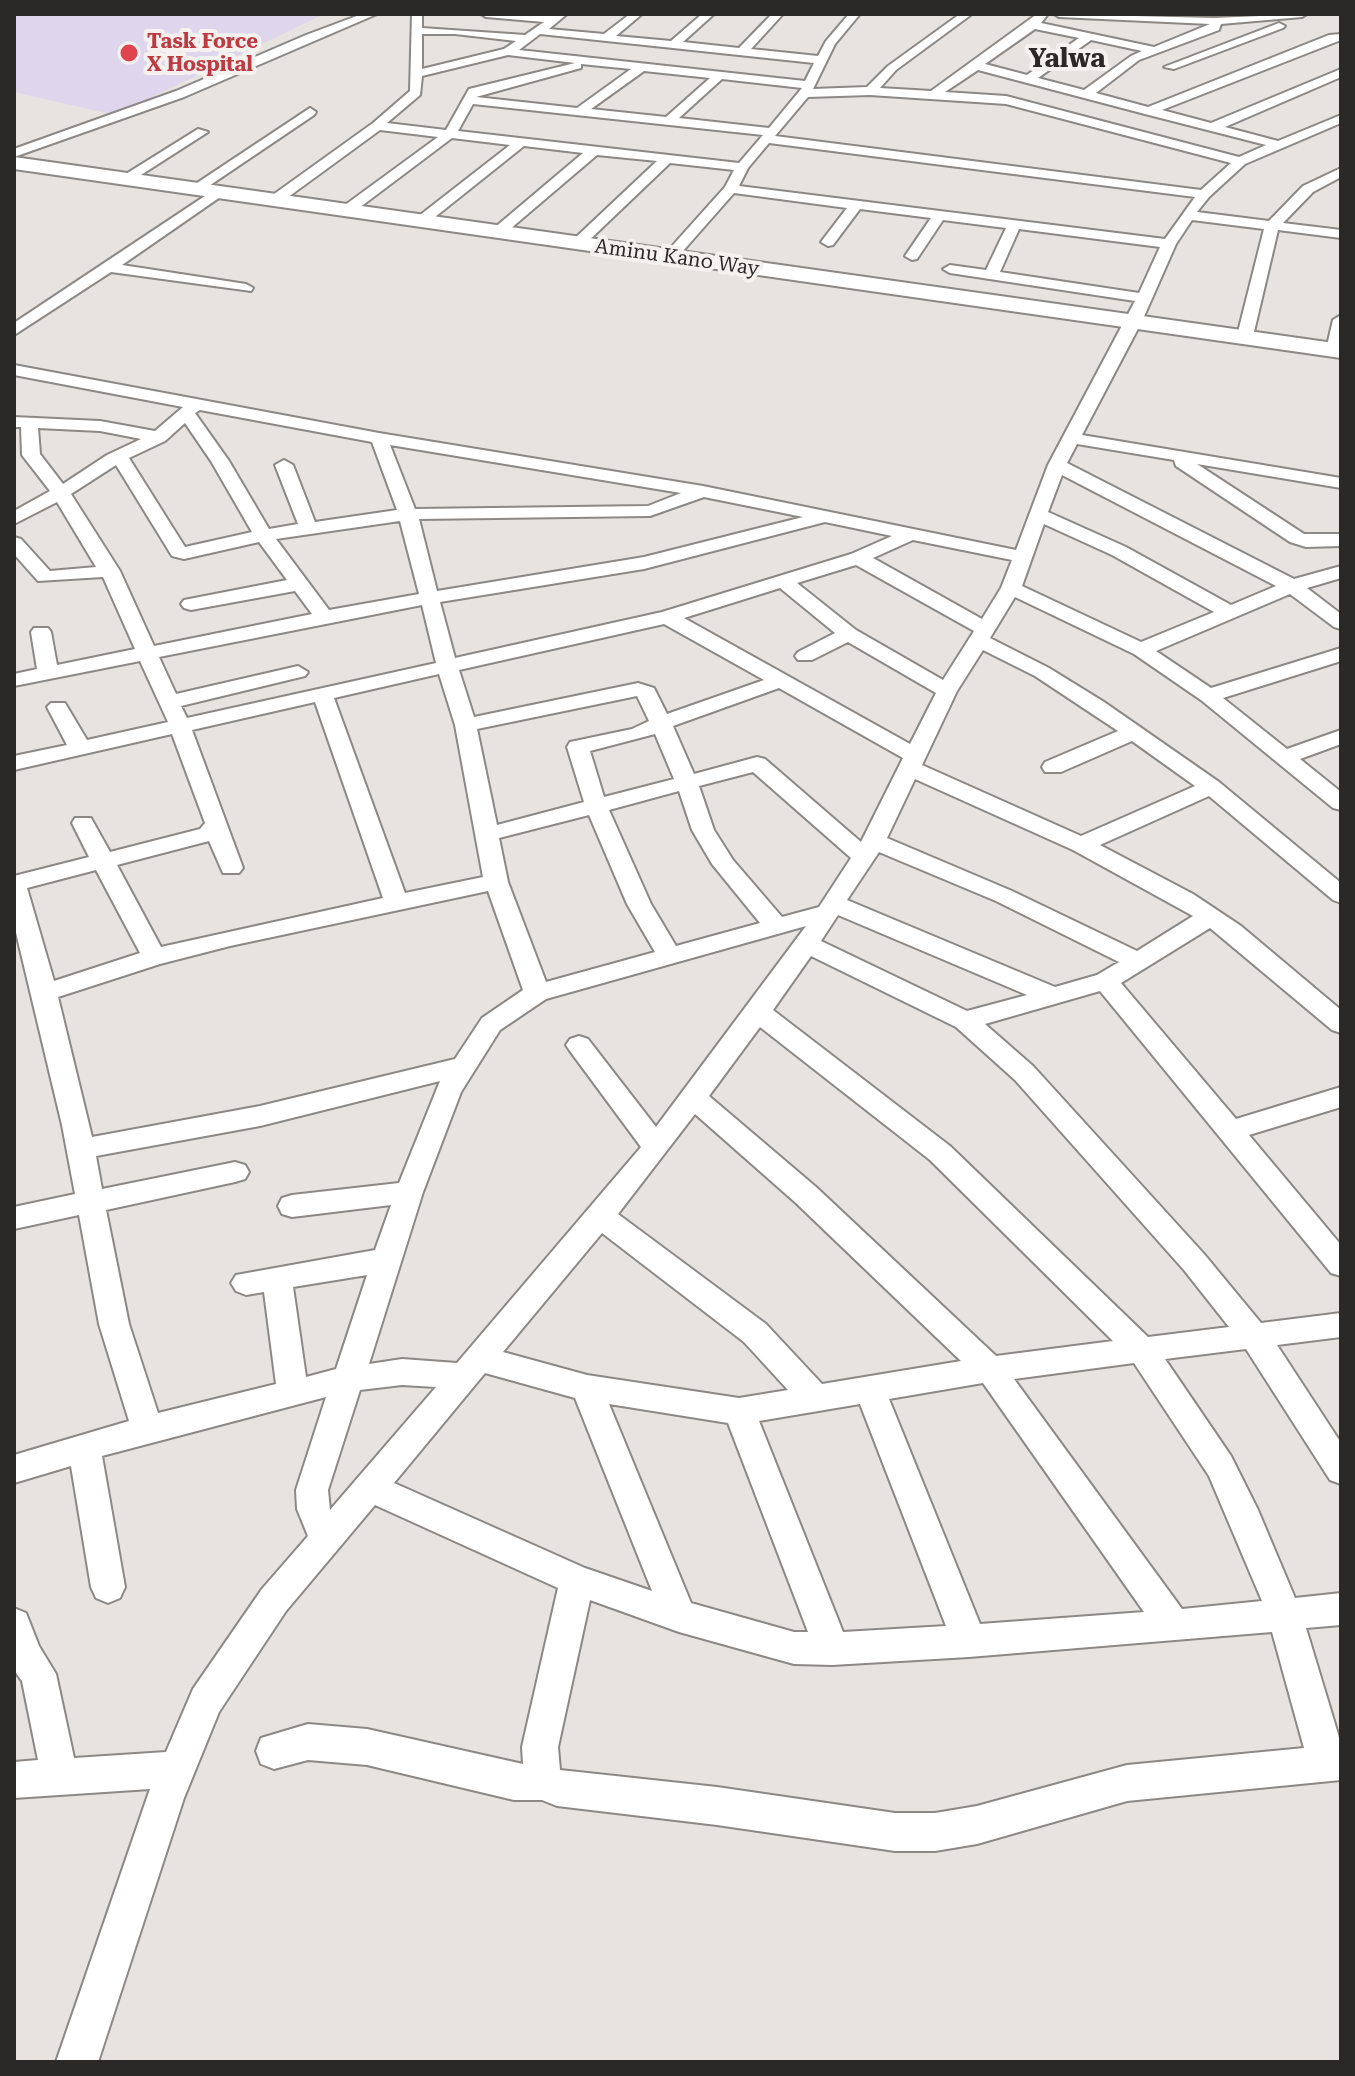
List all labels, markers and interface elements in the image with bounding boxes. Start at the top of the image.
place label: Task Force X Hospital [147,30,258,77]
marker: Task Force X Hospital [118,42,140,64]
district label: Yalwa [1029,43,1105,75]
street label: Aminu Kano Way [593,235,761,281]

